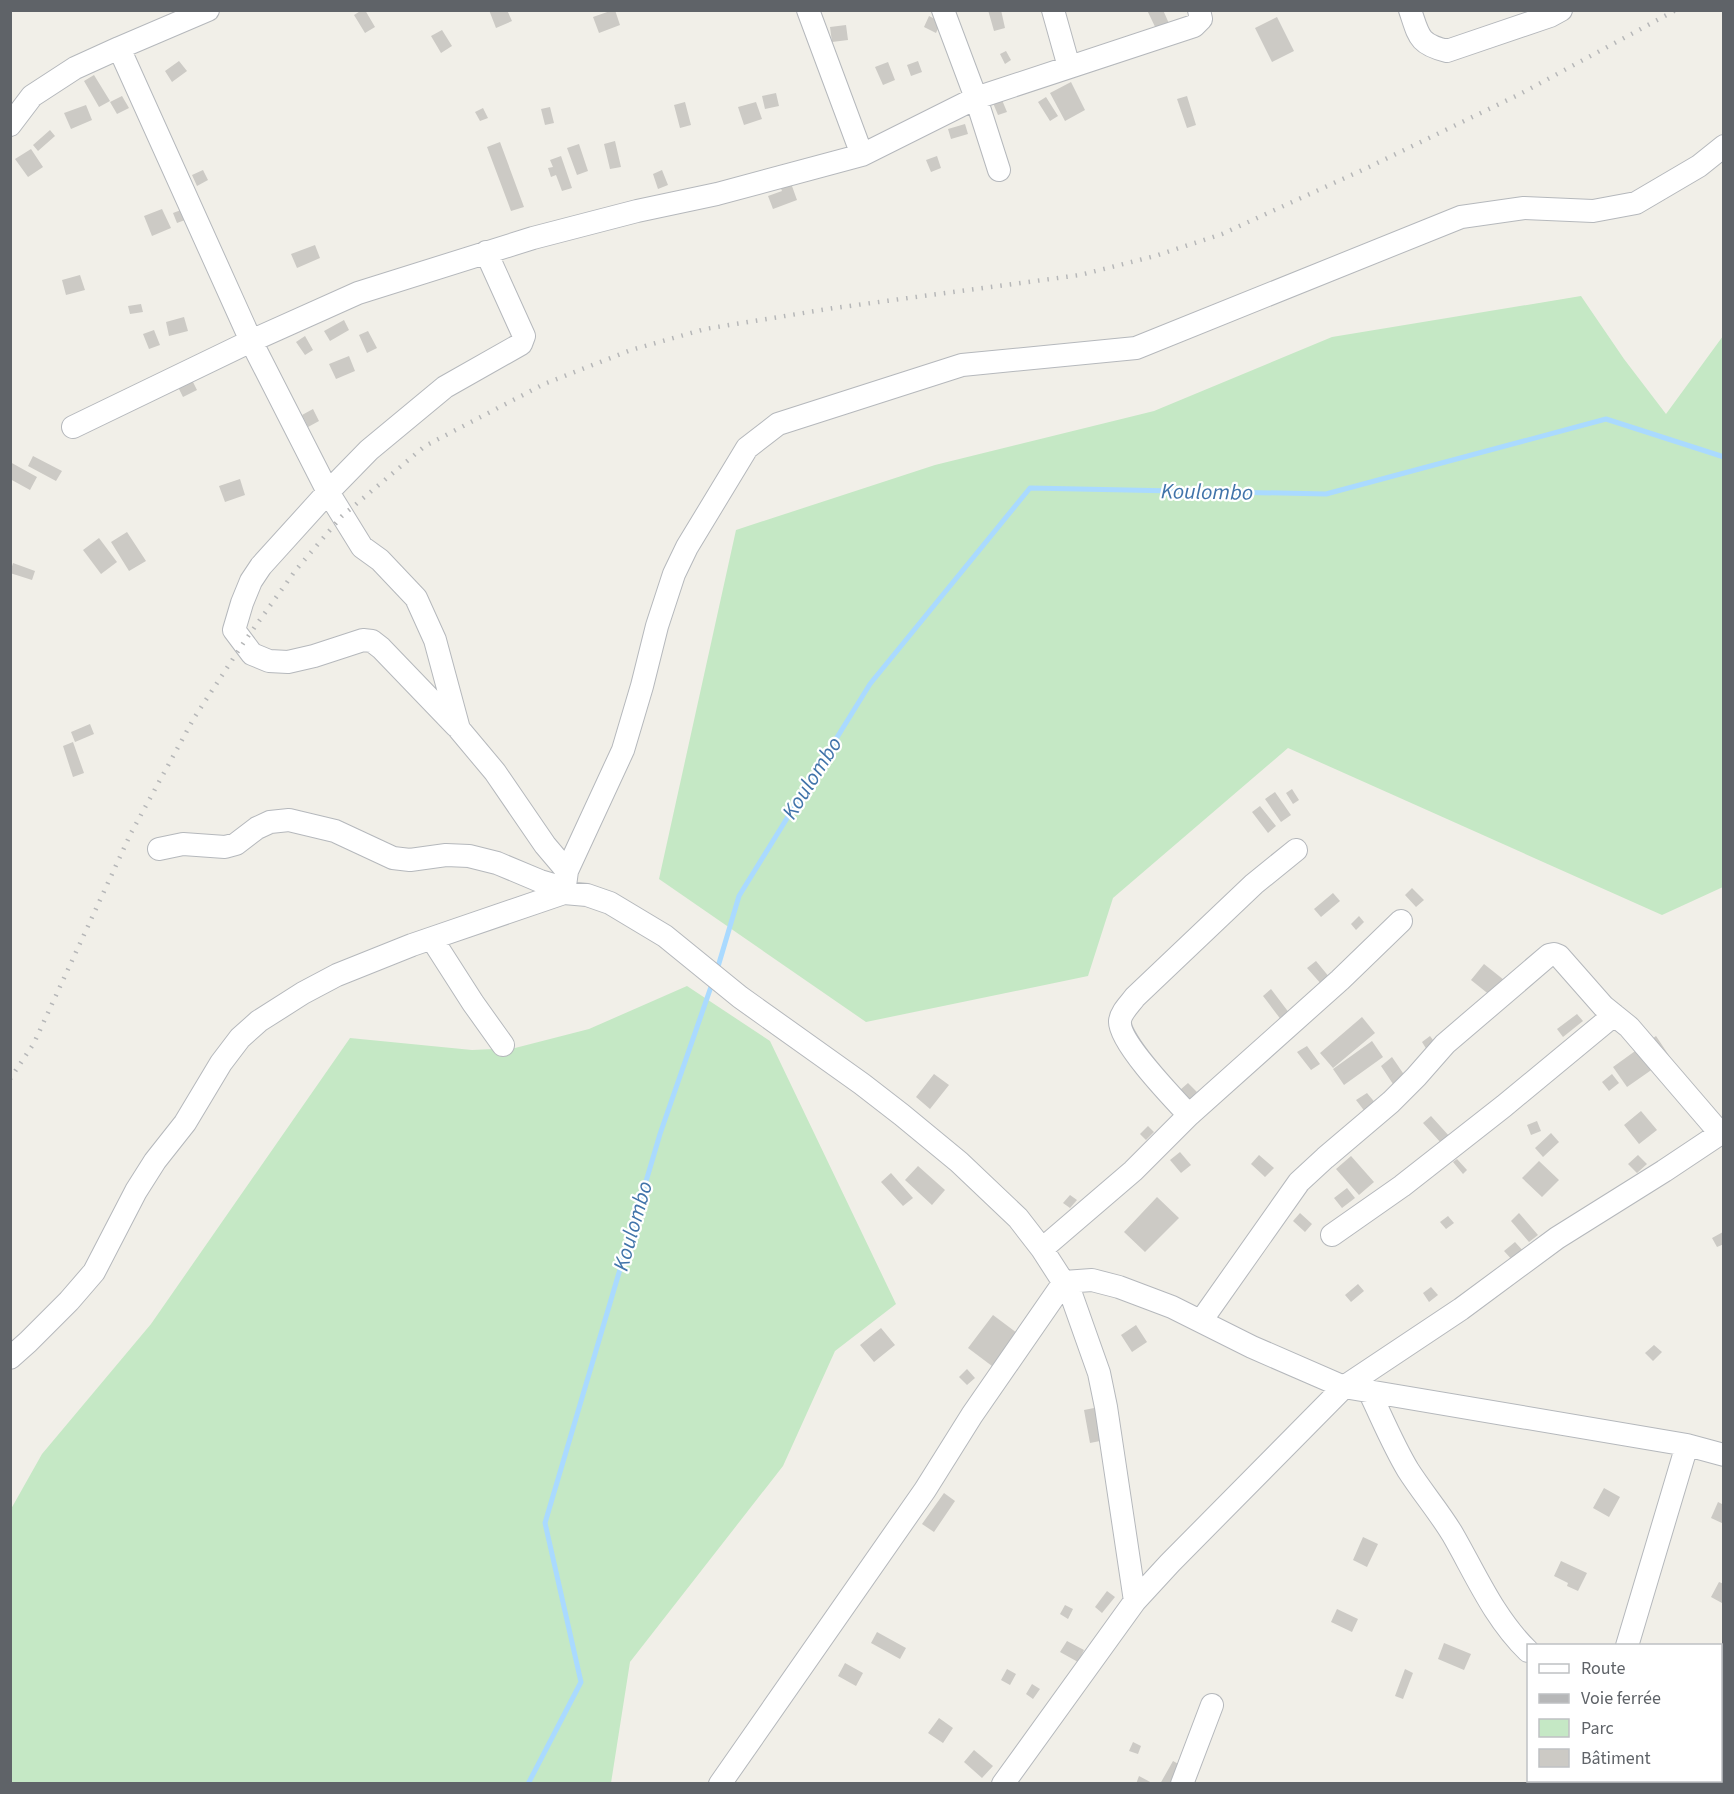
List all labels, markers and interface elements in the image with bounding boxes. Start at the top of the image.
water label: Koulombo [1161,475,1253,509]
water label: Koulombo [774,730,850,826]
water label: Koulombo [605,1177,661,1275]
legend [1527,1644,1722,1782]
text: Route [1581,1656,1625,1681]
text: Voie ferrée [1581,1686,1661,1711]
text: Parc [1581,1716,1614,1741]
text: Bâtiment [1581,1746,1651,1771]

